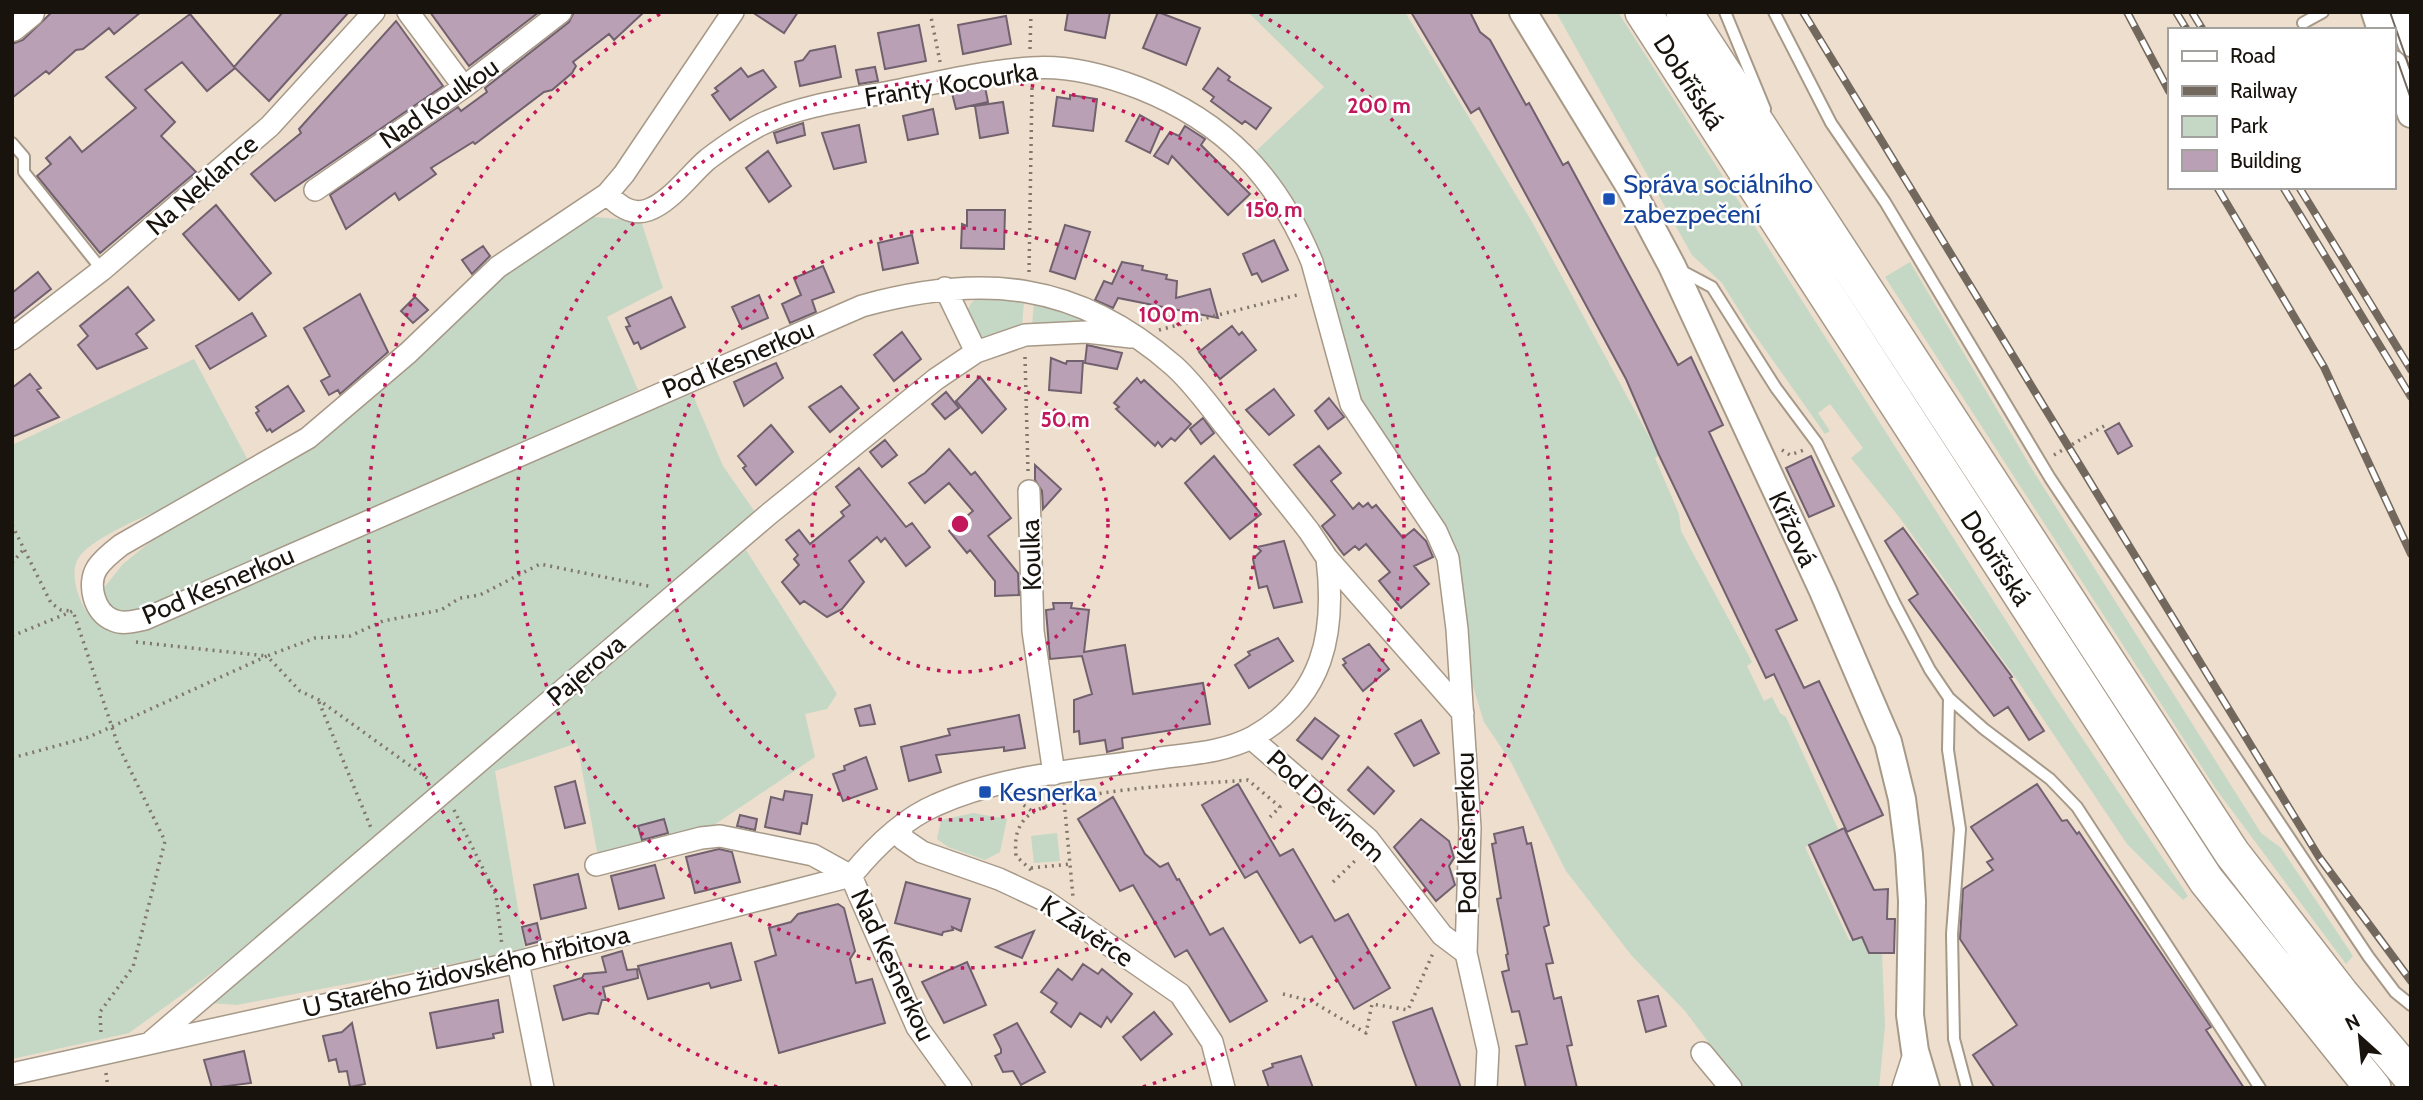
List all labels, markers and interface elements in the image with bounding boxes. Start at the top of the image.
legend [2168,28,2395,189]
street label: Dobříšská [1647,29,1732,136]
text: Road [2230,43,2276,68]
street label: Nad Koulkou [373,50,505,156]
street label: Franty Kocourka [862,54,1040,113]
text: Railway [2230,78,2298,103]
text: 200 m [1347,93,1411,118]
text: Park [2230,113,2268,138]
street label: Na Neklance [140,128,264,242]
text: Building [2230,148,2302,173]
place label: Správa sociálního zabezpečení [1623,168,1813,230]
marker: Správa sociálního zabezpečení [1601,191,1617,207]
text: 150 m [1246,197,1302,222]
text: 100 m [1139,302,1199,327]
street label: Pod Kesnerkou [657,313,819,405]
text: 50 m [1040,407,1090,432]
street label: Křížová [1762,486,1825,572]
street label: Dobříšská [1954,505,2039,612]
centre of rings [948,512,972,536]
street label: Koulka [1014,518,1048,591]
street label: Pod Kesnerkou [137,539,299,631]
street label: Pajerova [540,627,632,713]
street label: Pod Děvínem [1260,743,1392,869]
street label: Pod Kesnerkou [1449,752,1483,914]
place label: Kesnerka [999,776,1097,808]
marker: Kesnerka [977,784,993,800]
street label: Nad Kesnerkou [844,884,942,1046]
street label: K Závěrce [1034,888,1140,974]
street label: U Starého židovského hřbitova [299,918,633,1024]
north arrow [2325,1002,2395,1072]
text: N [2341,1009,2364,1036]

